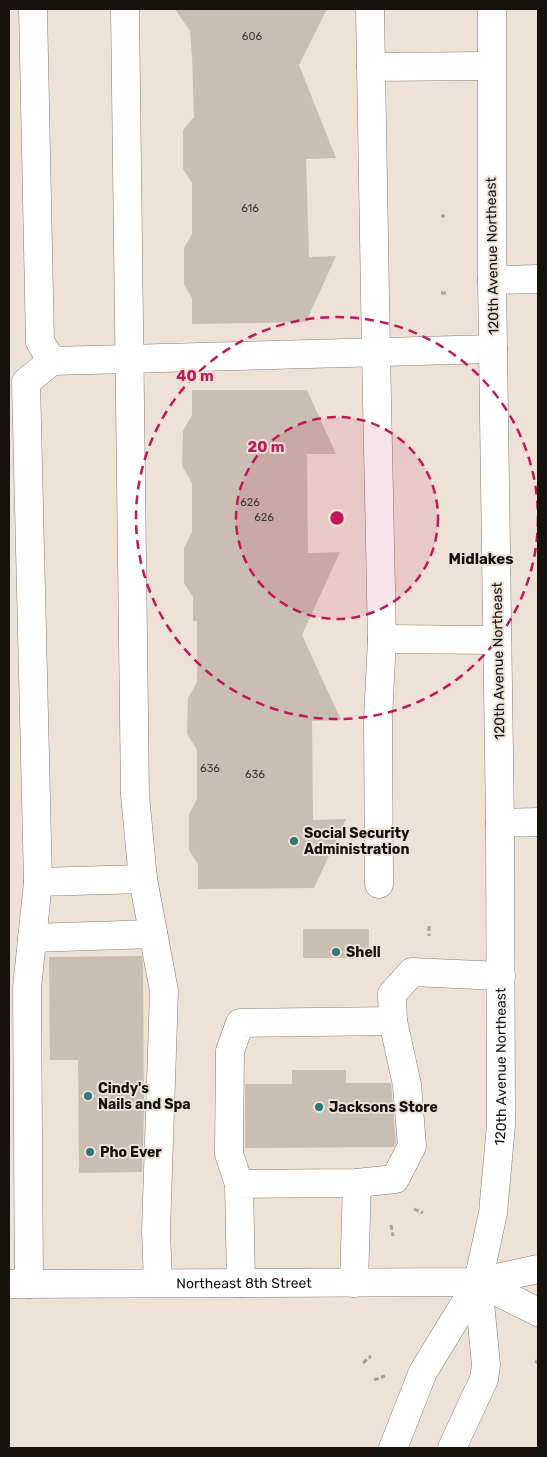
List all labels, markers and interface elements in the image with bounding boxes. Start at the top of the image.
house number: 606 [242,30,262,43]
street label: 120th Avenue Northeast [483,176,502,335]
house number: 616 [241,202,259,215]
text: 40 m [176,367,214,385]
text: 20 m [248,438,284,456]
house number: 626 [240,496,260,509]
centre of rings [328,509,346,527]
house number: 626 [254,511,274,524]
district label: Midlakes [449,550,513,568]
street label: 120th Avenue Northeast [489,581,508,740]
house number: 636 [200,762,220,775]
house number: 636 [245,768,265,781]
place label: Social Security Administration [304,825,410,858]
marker: Social Security Administration [288,835,300,847]
place label: Shell [346,944,381,961]
marker: Shell [330,946,342,958]
street label: 120th Avenue Northeast [491,987,510,1146]
place label: Cindy's Nails and Spa [98,1080,191,1113]
marker: Cindy's Nails and Spa [82,1090,94,1102]
place label: Jacksons Store [329,1099,438,1116]
marker: Jacksons Store [313,1101,325,1113]
place label: Pho Ever [100,1144,162,1161]
marker: Pho Ever [84,1146,96,1158]
street label: Northeast 8th Street [176,1275,312,1292]

